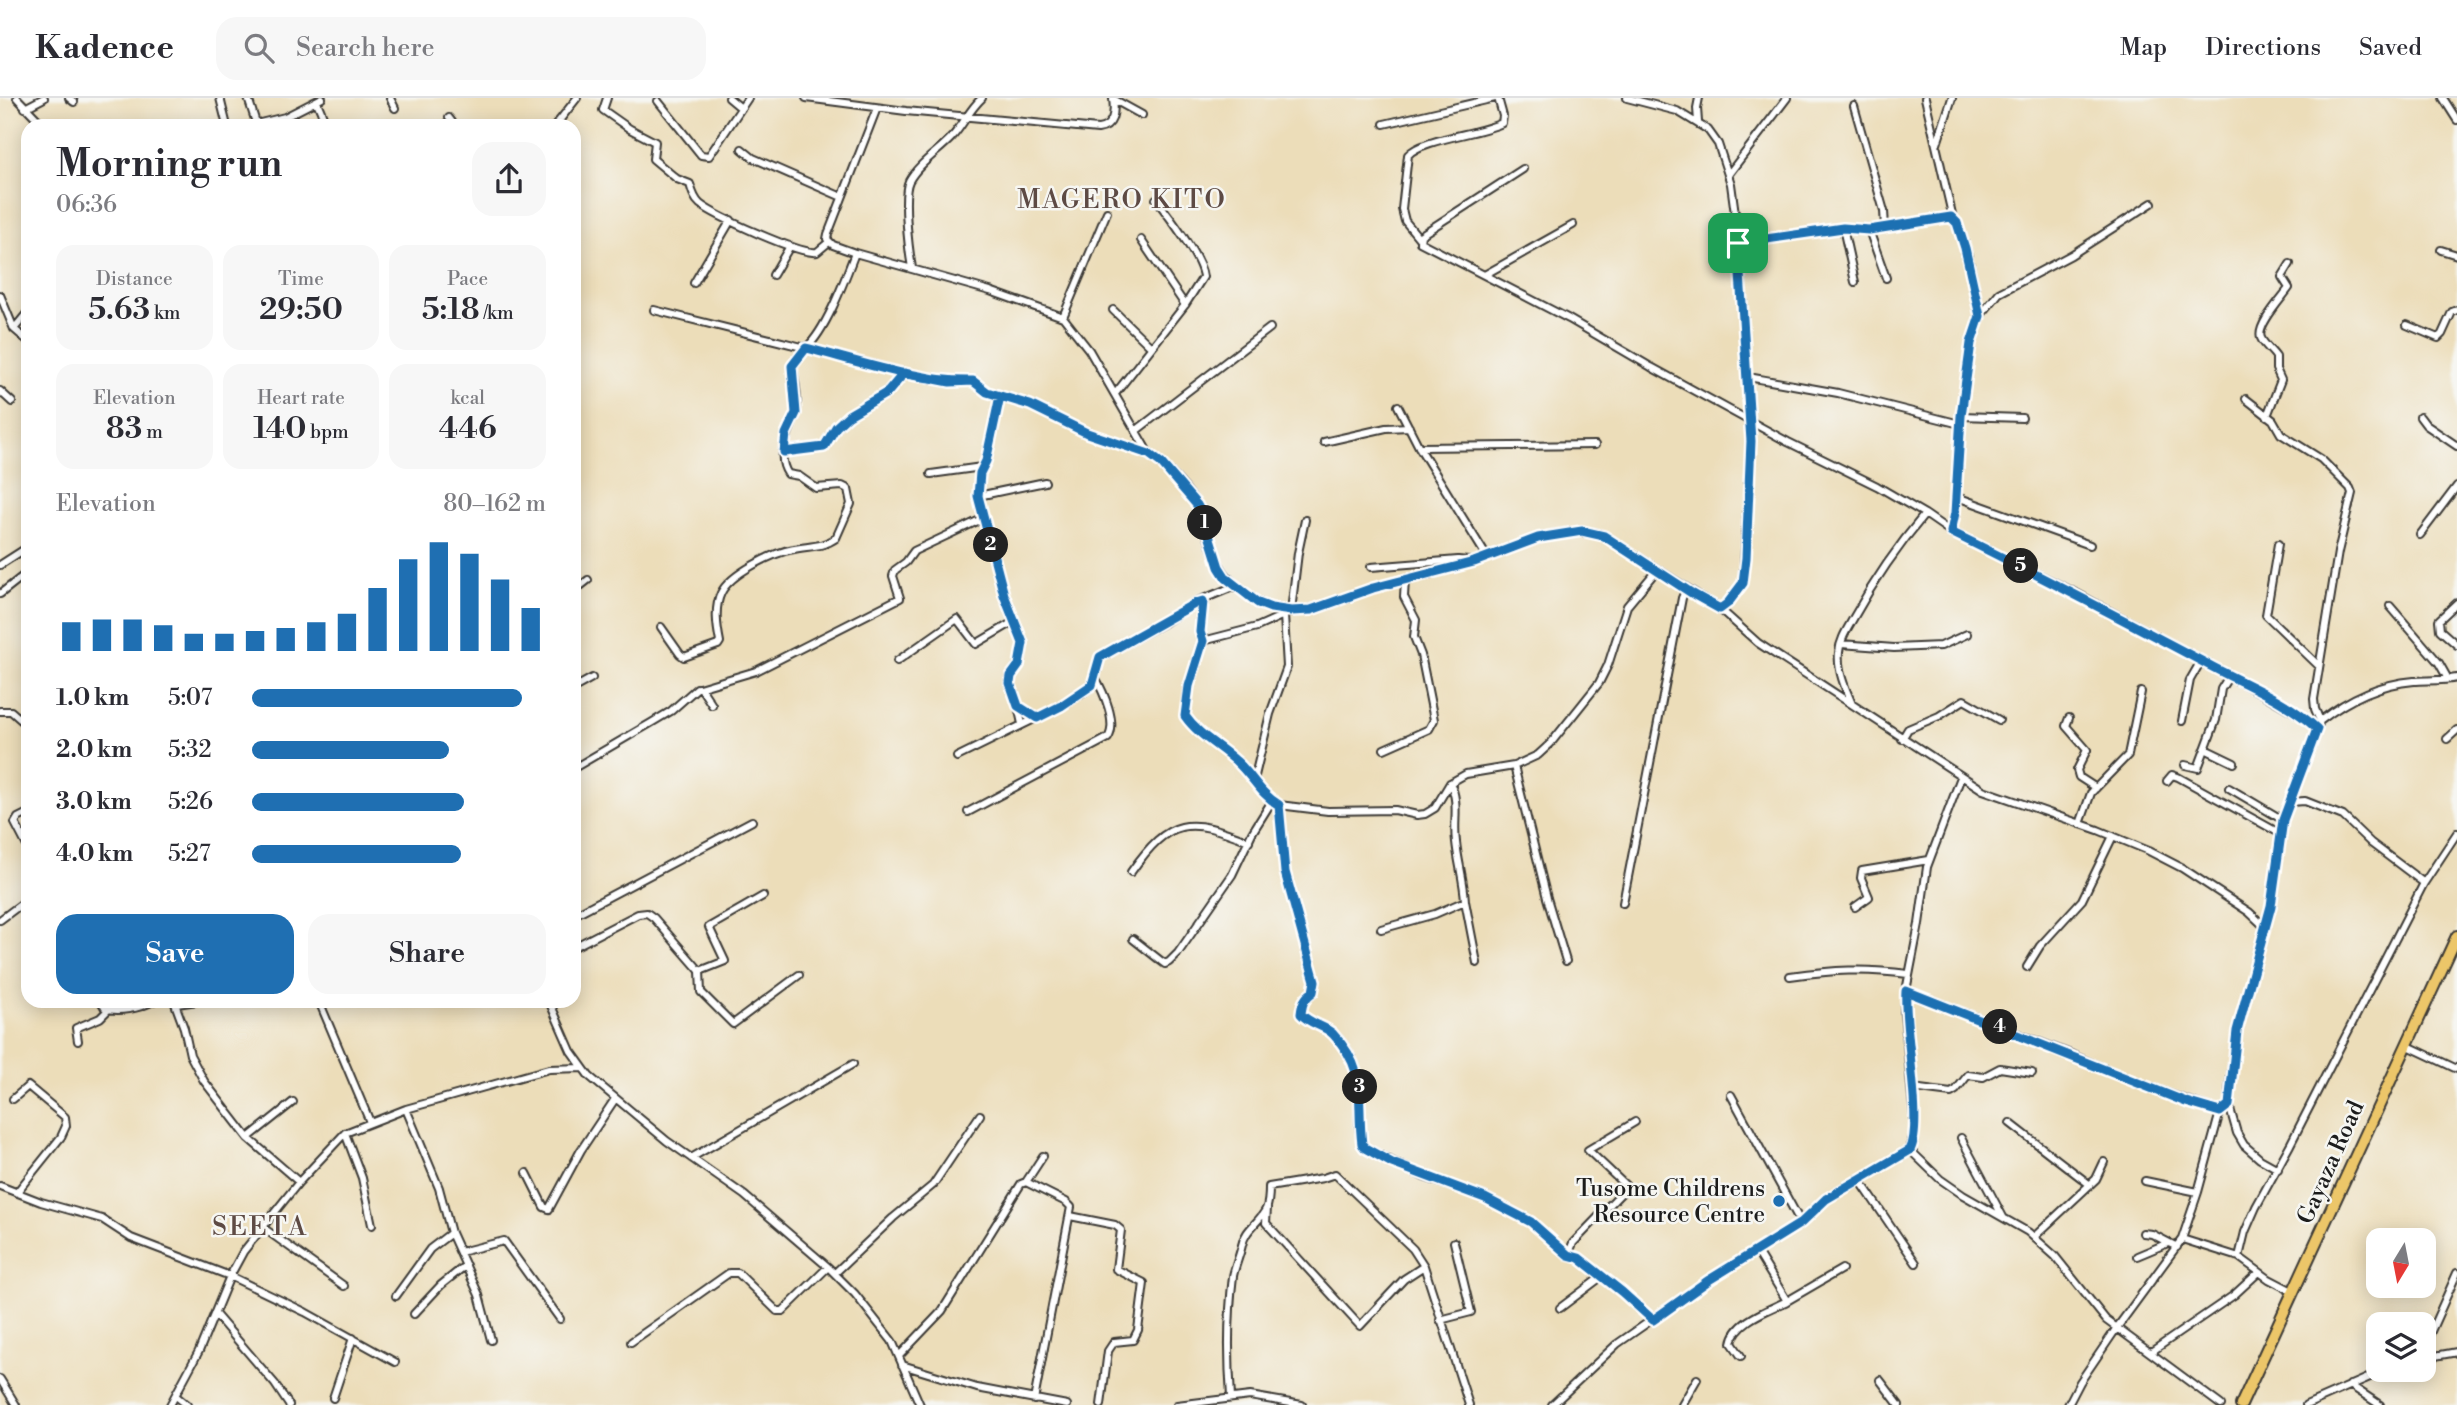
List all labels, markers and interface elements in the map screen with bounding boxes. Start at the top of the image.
search box [216,17,706,80]
text: Kadence [35,28,174,69]
icon: search [240,29,278,67]
text: Search here [296,32,435,64]
text: Map [2120,33,2167,63]
text: Directions [2205,33,2321,63]
text: Saved [2359,33,2422,63]
text: Morning run [56,141,282,188]
button: share [472,142,546,216]
district label: MAGERO KITO [1017,184,1227,216]
text: 06:36 [56,191,117,219]
pin [1708,213,1768,273]
icon: arrive [1719,224,1757,262]
text: Distance [96,267,173,291]
text: Time [278,267,324,291]
text: Pace [447,267,488,291]
text: 5.63 [88,291,150,329]
text: 29:50 [259,291,343,329]
text: 5:18 [422,291,480,329]
text: km [150,301,181,325]
text: /km [480,301,514,325]
text: Elevation [93,386,175,410]
text: Heart rate [257,386,345,410]
text: kcal [450,386,485,410]
text: 83 [106,410,142,448]
text: 140 [253,410,306,448]
text: 446 [439,410,497,448]
text: m [142,420,163,444]
text: bpm [306,420,349,444]
text: Elevation [56,490,156,518]
text: 80–162 m [443,490,546,518]
pin: 1 [1188,506,1222,540]
text: 1 [1200,510,1209,534]
pin: 2 [974,528,1009,562]
text: 2 [985,532,996,556]
pin: 5 [2004,548,2038,584]
text: 5 [2015,553,2026,577]
text: 1.0 km [56,684,129,712]
text: 5:07 [168,684,212,712]
text: 2.0 km [56,736,132,764]
text: 5:32 [168,736,212,764]
text: 3.0 km [56,788,132,816]
text: 5:26 [168,788,213,816]
text: 4.0 km [56,840,133,868]
text: 5:27 [168,840,210,868]
button: Save [56,914,294,994]
button: Share [308,914,546,994]
pin: 4 [1982,1010,2018,1044]
text: 4 [1993,1014,2006,1038]
pin: 3 [1342,1070,1378,1104]
text: 3 [1354,1074,1365,1098]
street label: Gayaza Road [2291,1096,2371,1228]
place label: Tusome Childrens Resource Centre [1576,1175,1765,1229]
marker: Tusome Childrens Resource Centre [1771,1193,1787,1209]
district label: SEETA [212,1211,308,1243]
north arrow [2366,1228,2436,1298]
map controls [2366,1228,2436,1382]
button: layers [2366,1312,2436,1382]

